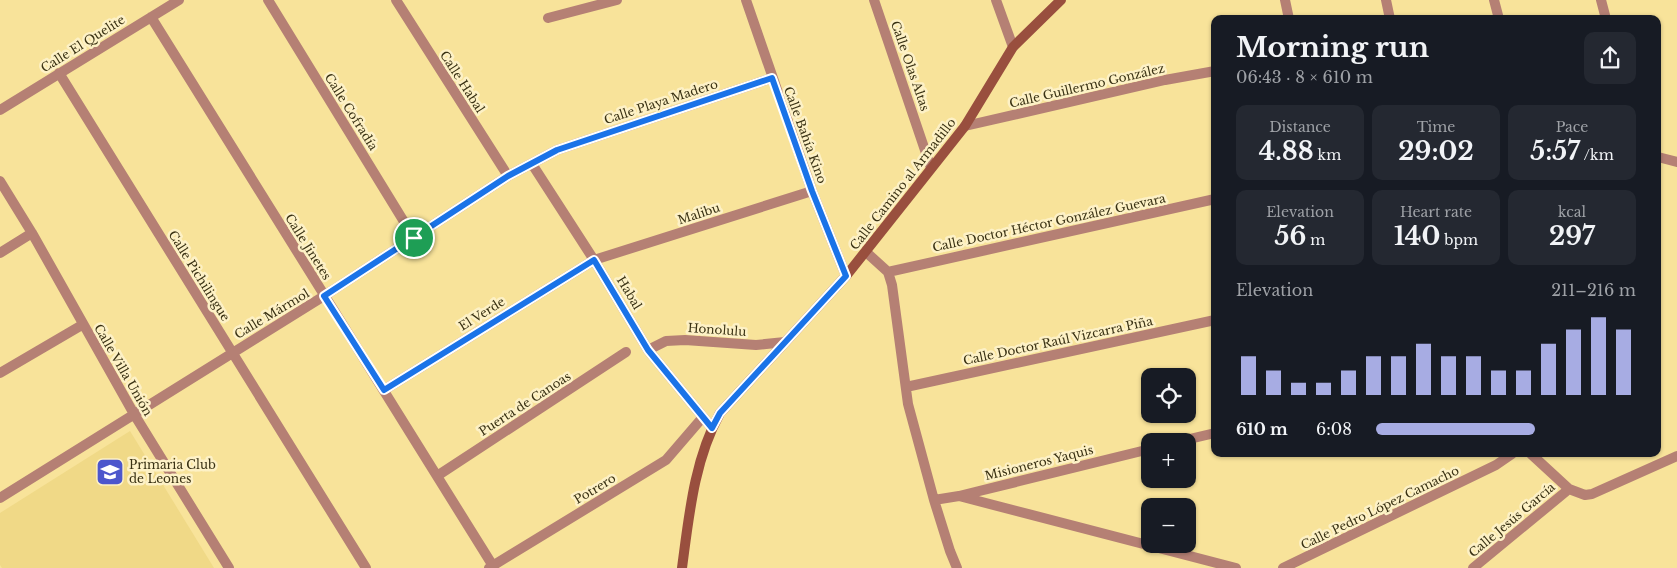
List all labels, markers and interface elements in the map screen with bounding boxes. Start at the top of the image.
street label: Calle El Quelite [38,12,128,75]
street label: Calle Olas Altas [888,19,933,113]
text: Morning run [1236,30,1429,65]
button: share [1584,32,1636,84]
street label: Calle Habal [437,48,488,115]
street label: Calle Guillermo González [1008,60,1166,111]
text: 06:43 · 8 × 610 m [1236,67,1373,87]
street label: Calle Cofradía [322,70,381,153]
street label: Calle Playa Madero [602,76,720,127]
street label: Calle Bahía Kino [781,84,830,186]
street label: Calle Camino al Armadillo [847,115,959,253]
text: Distance [1269,118,1331,136]
text: Time [1417,118,1455,136]
text: Pace [1556,118,1588,136]
text: 4.88 [1259,136,1314,167]
text: 29:02 [1398,136,1474,167]
text: 5:57 [1530,136,1580,167]
text: km [1314,146,1341,164]
text: /km [1580,146,1614,164]
street label: Calle Doctor Héctor González Guevara [931,190,1167,255]
street label: Malibu [676,200,722,227]
text: Elevation [1266,203,1334,221]
text: Heart rate [1400,203,1472,221]
text: kcal [1558,203,1586,221]
street label: Calle Jinetes [282,211,335,283]
pin [393,217,435,259]
text: 56 [1275,221,1306,252]
text: 140 [1394,221,1440,252]
text: 297 [1549,221,1595,252]
icon: arrive [400,224,428,252]
street label: Calle Pichilingue [166,228,233,324]
text: m [1306,231,1325,249]
text: bpm [1440,231,1478,249]
street label: Habal [614,273,645,312]
text: Elevation [1236,280,1313,300]
text: 211–216 m [1551,280,1636,300]
street label: Calle Mármol [232,285,312,342]
street label: El Verde [456,294,508,334]
street label: Calle Doctor Raúl Vizcarra Piña [962,313,1154,368]
street label: Honolulu [687,320,747,339]
street label: Calle Villa Unión [91,321,156,418]
street label: Puerta de Canoas [476,368,573,439]
map controls [1141,368,1196,553]
button: locate [1141,368,1196,423]
text: 610 m [1236,419,1288,439]
text: 6:08 [1316,419,1352,439]
button: + [1141,433,1196,488]
street label: Misioneros Yaquis [983,442,1095,483]
school or university icon: Primaria Club de Leones [95,457,125,487]
place label: Primaria Club de Leones [129,457,216,486]
street label: Calle Pedro López Camacho [1298,463,1461,552]
street label: Potrero [571,470,619,507]
street label: Calle Jesús García [1466,479,1558,560]
button: − [1141,498,1196,553]

